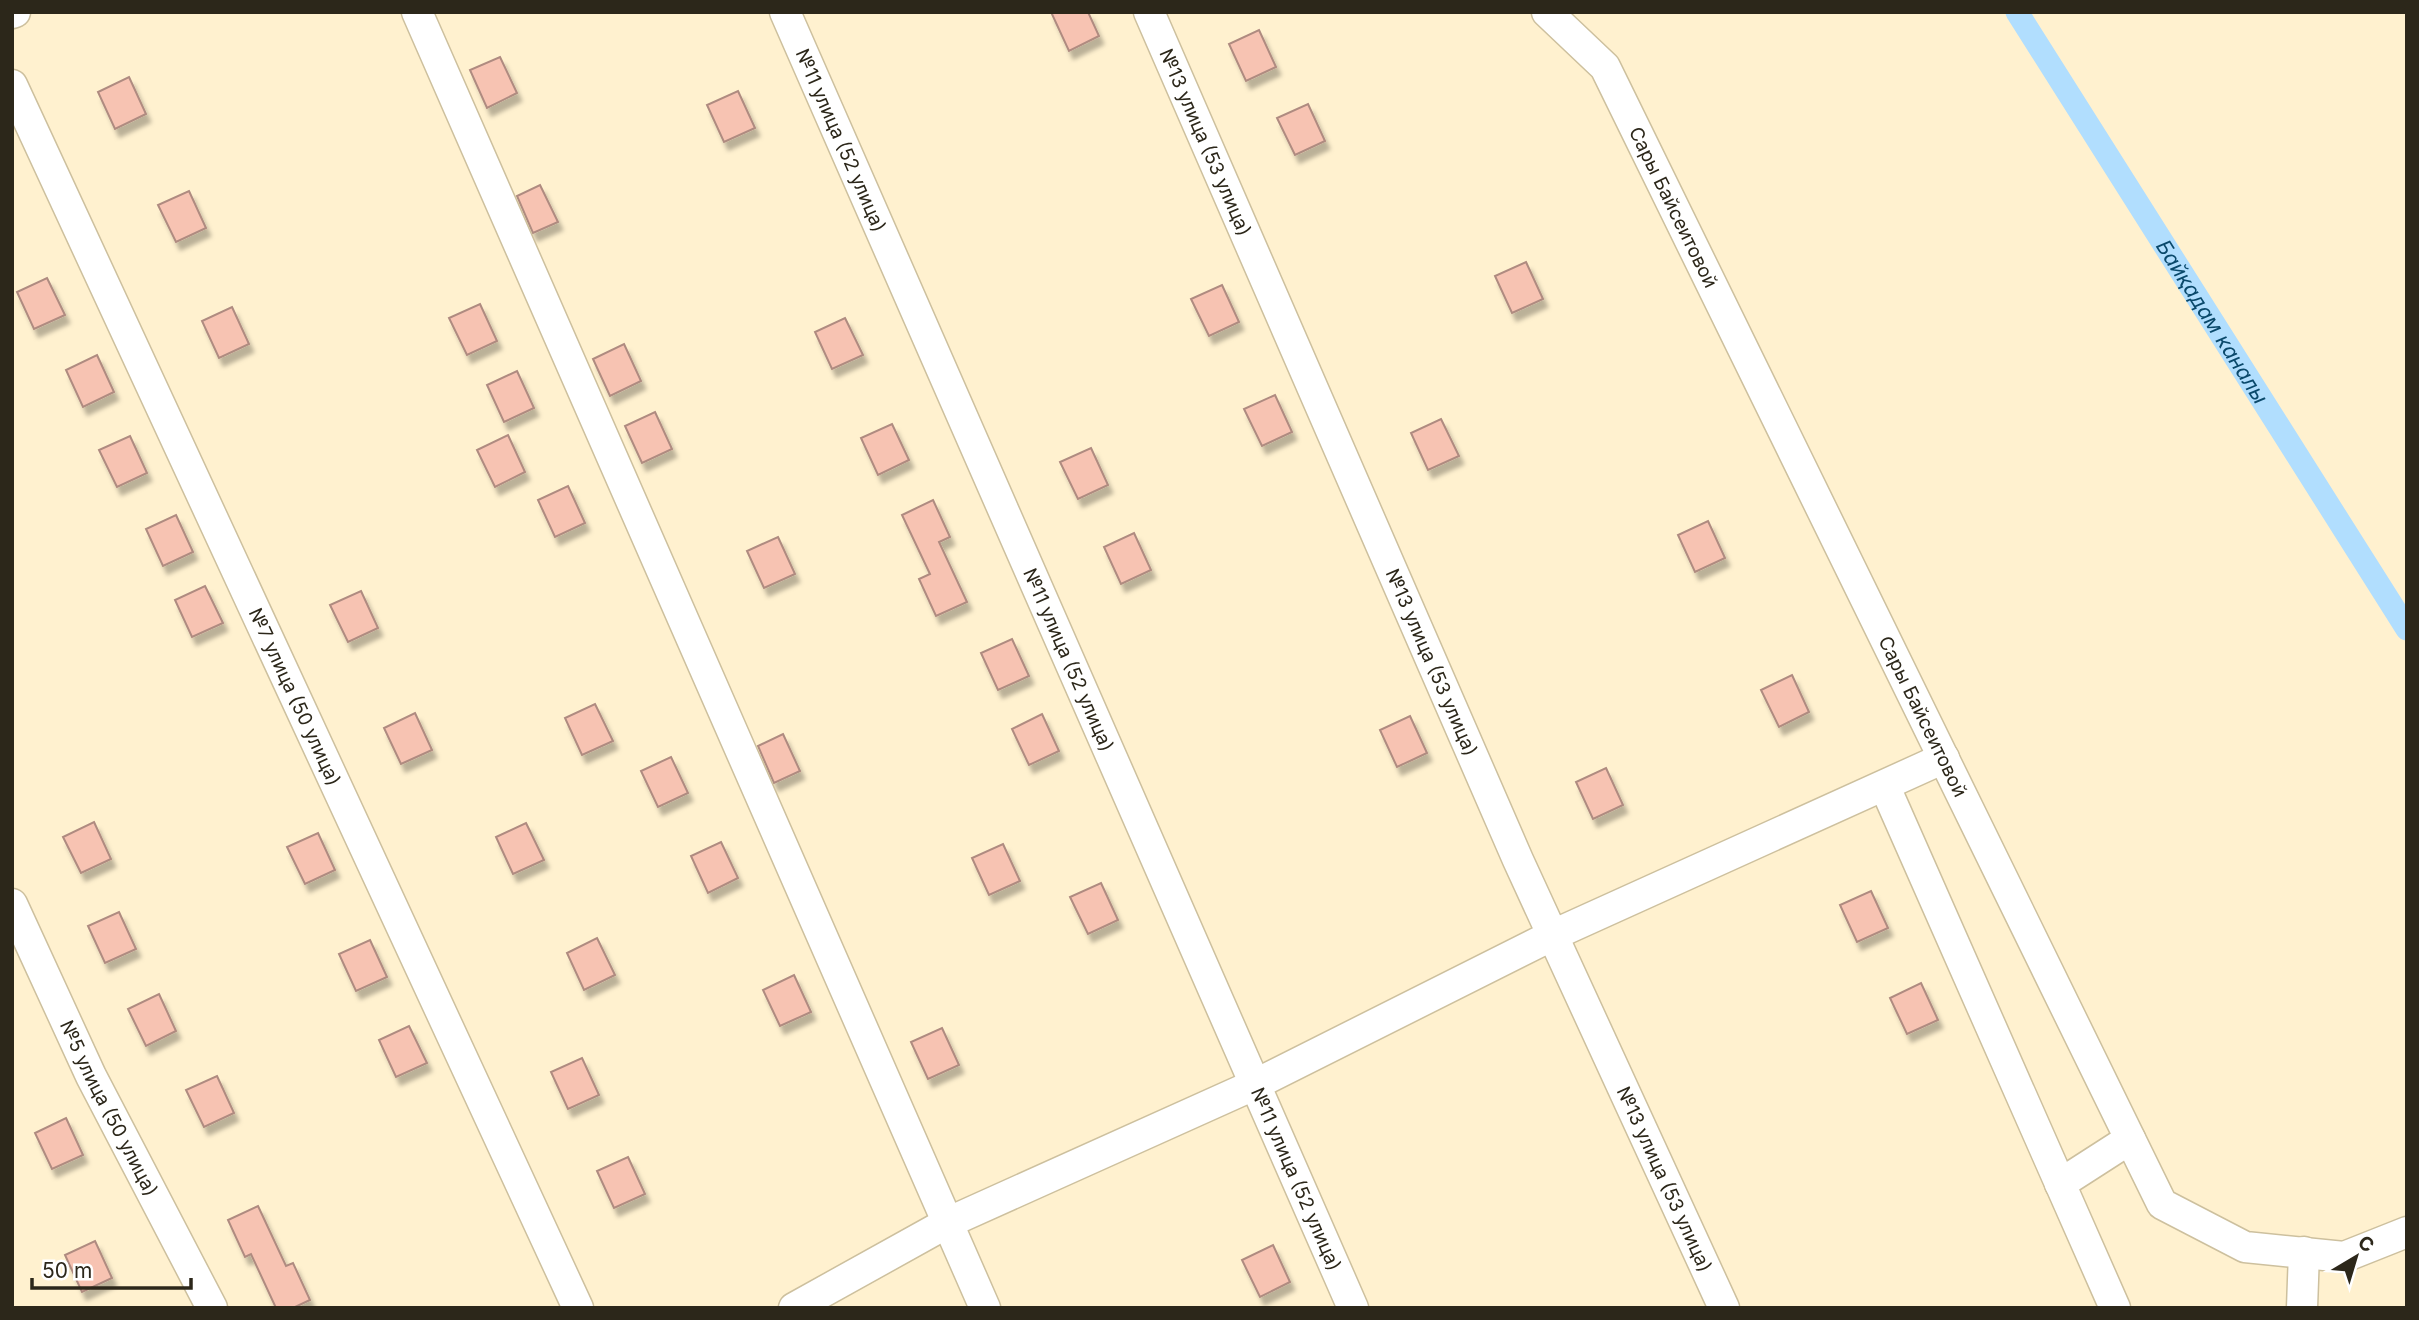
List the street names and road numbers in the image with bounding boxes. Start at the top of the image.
street label: №11 улица (52 улица) [791,45,891,235]
street label: №13 улица (53 улица) [1155,45,1256,239]
street label: Сары Байсеитовой [1625,123,1723,291]
street label: №11 улица (52 улица) [1019,565,1119,755]
street label: №13 улица (53 улица) [1381,565,1483,759]
street label: №7 улица (50 улица) [244,604,346,789]
street label: Сары Байсеитовой [1874,632,1972,801]
street label: №5 улица (50 улица) [55,1016,163,1200]
street label: №13 улица (53 улица) [1612,1083,1717,1275]
street label: №11 улица (52 улица) [1246,1084,1347,1274]

